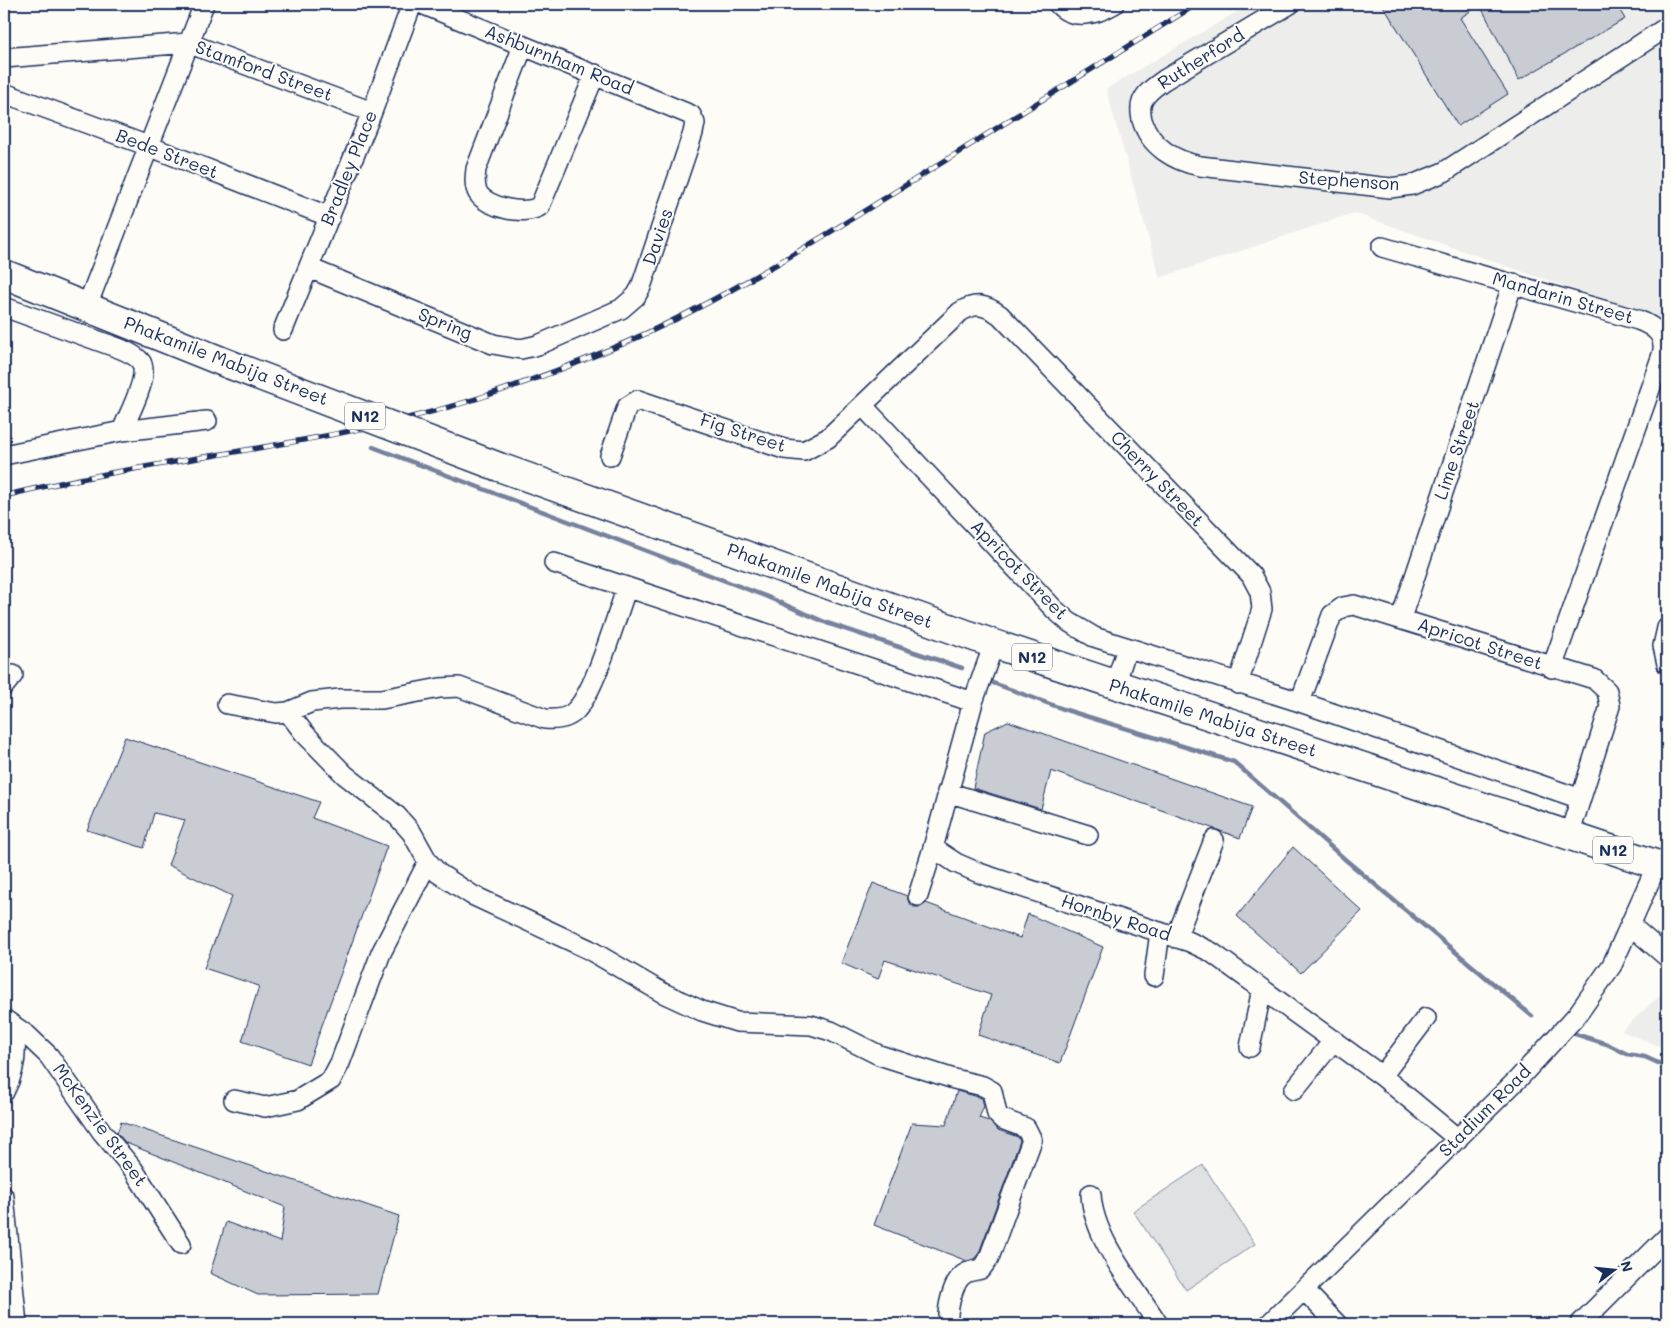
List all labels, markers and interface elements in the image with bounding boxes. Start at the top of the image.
street label: Ashburnham Road [482,18,637,100]
street label: Rutherford [1153,22,1248,94]
street label: Stamford Street [192,34,336,106]
street label: Bradley Place [314,107,382,229]
street label: Bede Street [113,123,222,184]
street label: Stephenson [1298,165,1400,195]
street label: Davies [636,205,678,268]
street label: Mandarin Street [1490,265,1637,329]
street label: Spring [415,301,476,345]
street label: Phakamile Mabija Street [121,310,332,410]
street label: Lime Street [1428,397,1484,503]
road number: N12 [345,402,385,430]
street label: Fig Street [697,407,789,457]
street label: Cherry Street [1106,425,1210,531]
street label: Apricot Street [966,514,1074,625]
street label: Phakamile Mabija Street [724,537,937,633]
street label: Apricot Street [1415,611,1546,675]
road number: N12 [1012,644,1052,670]
street label: Phakamile Mabija Street [1106,672,1320,762]
road number: N12 [1593,836,1633,864]
street label: Hornby Road [1058,888,1174,946]
street label: McKenzie Street [48,1058,154,1191]
street label: Stadium Road [1433,1059,1536,1162]
north arrow [1588,1246,1638,1296]
text: N [1616,1259,1638,1274]

